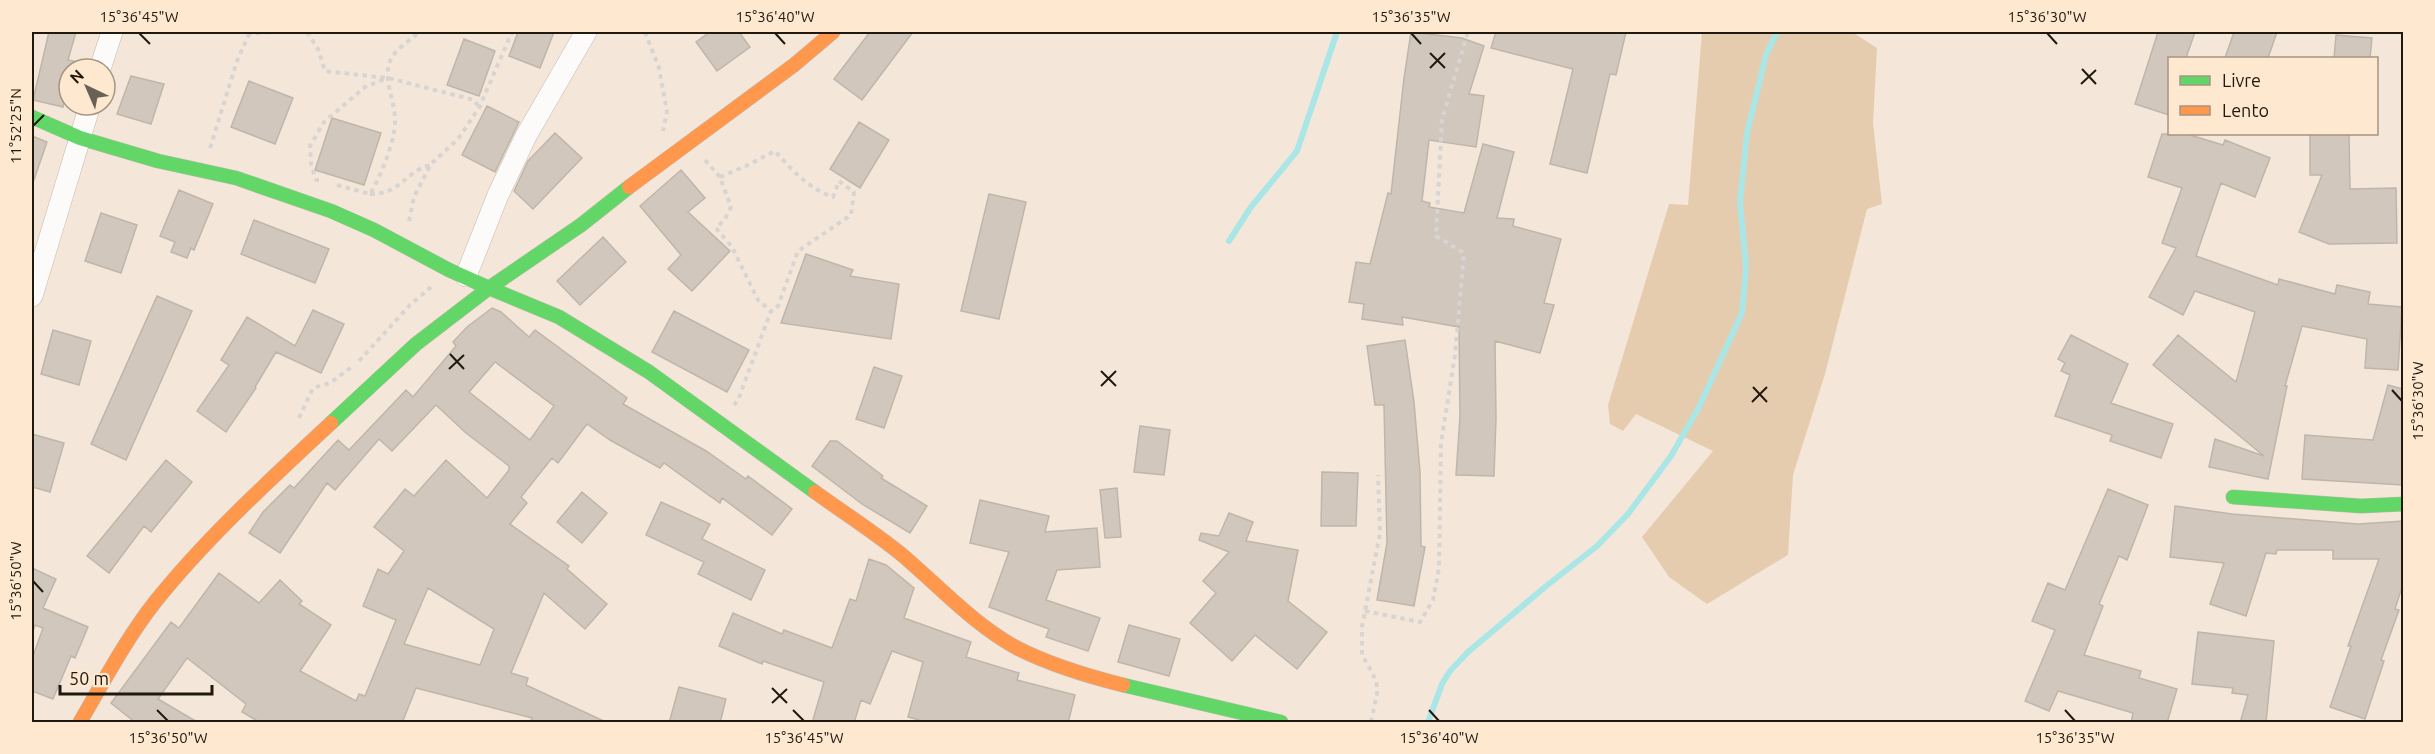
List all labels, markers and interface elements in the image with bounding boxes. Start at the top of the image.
text: 15°36'45"W [99,8,179,25]
text: 15°36'40"W [735,8,815,25]
text: 15°36'35"W [1371,8,1451,25]
text: 15°36'30"W [2007,8,2087,25]
north arrow [57,57,117,117]
legend [2168,57,2378,135]
text: N [66,66,87,87]
text: Livre [2222,70,2261,90]
text: 11°52'25"N [7,88,24,164]
text: Lento [2222,100,2269,120]
text: 15°36'30"W [2409,361,2426,441]
text: 15°36'50"W [7,541,24,621]
scale bar [60,658,212,696]
text: 50 m [69,668,109,688]
text: 15°36'50"W [128,729,208,746]
text: 15°36'45"W [764,729,844,746]
text: 15°36'40"W [1399,729,1479,746]
text: 15°36'35"W [2035,729,2115,746]

